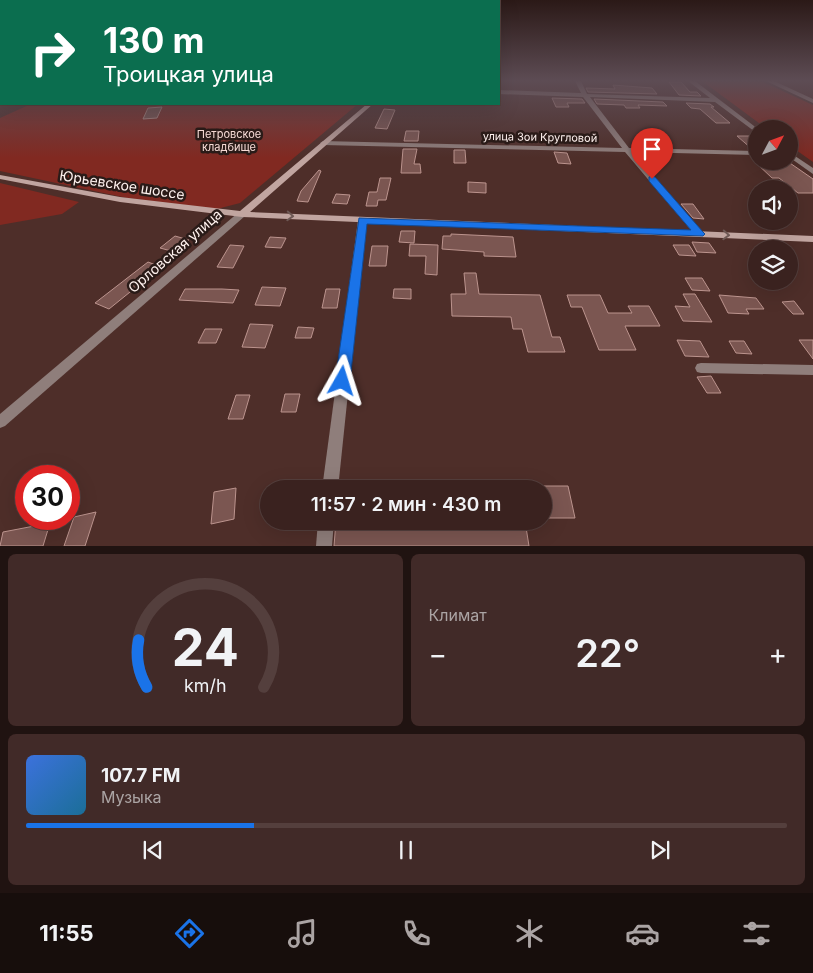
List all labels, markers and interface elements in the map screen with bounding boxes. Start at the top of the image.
text: 130 m [103,19,205,61]
icon: right [20,20,85,85]
text: Троицкая улица [103,61,274,87]
north arrow [748,120,798,170]
map controls [748,120,798,290]
park label: Петровское кладбище [197,127,261,154]
pin [631,128,673,179]
street label: улица Зои Кругловой [483,129,597,145]
icon: arrive [638,135,666,163]
street label: Юрьевское шоссе [58,166,186,203]
button: sound [748,180,798,230]
street label: Орловская улица [124,205,225,296]
one-way arrow [287,211,295,222]
one-way arrow [722,230,730,241]
button: layers [748,240,798,290]
position arrow [315,354,367,406]
speed limit sign: 30 [15,465,80,530]
text: 11:57 · 2 мин · 430 m [311,493,501,516]
text: Климат [429,605,487,625]
text: 24 [172,616,239,679]
text: 22° [575,630,640,676]
text: − [429,637,447,671]
text: + [768,637,787,671]
text: km/h [184,675,226,696]
text: 107.7 FM [101,764,181,787]
text: Музыка [101,787,162,807]
icon: previous [139,836,167,864]
icon: pause [392,836,420,864]
icon: next [646,836,674,864]
icon: directions [172,916,207,951]
icon: music [285,916,320,951]
icon: phone [399,916,434,951]
icon: climate [512,916,547,951]
icon: car [625,916,660,951]
icon: filters [739,916,774,951]
text: 11:55 [39,920,94,946]

